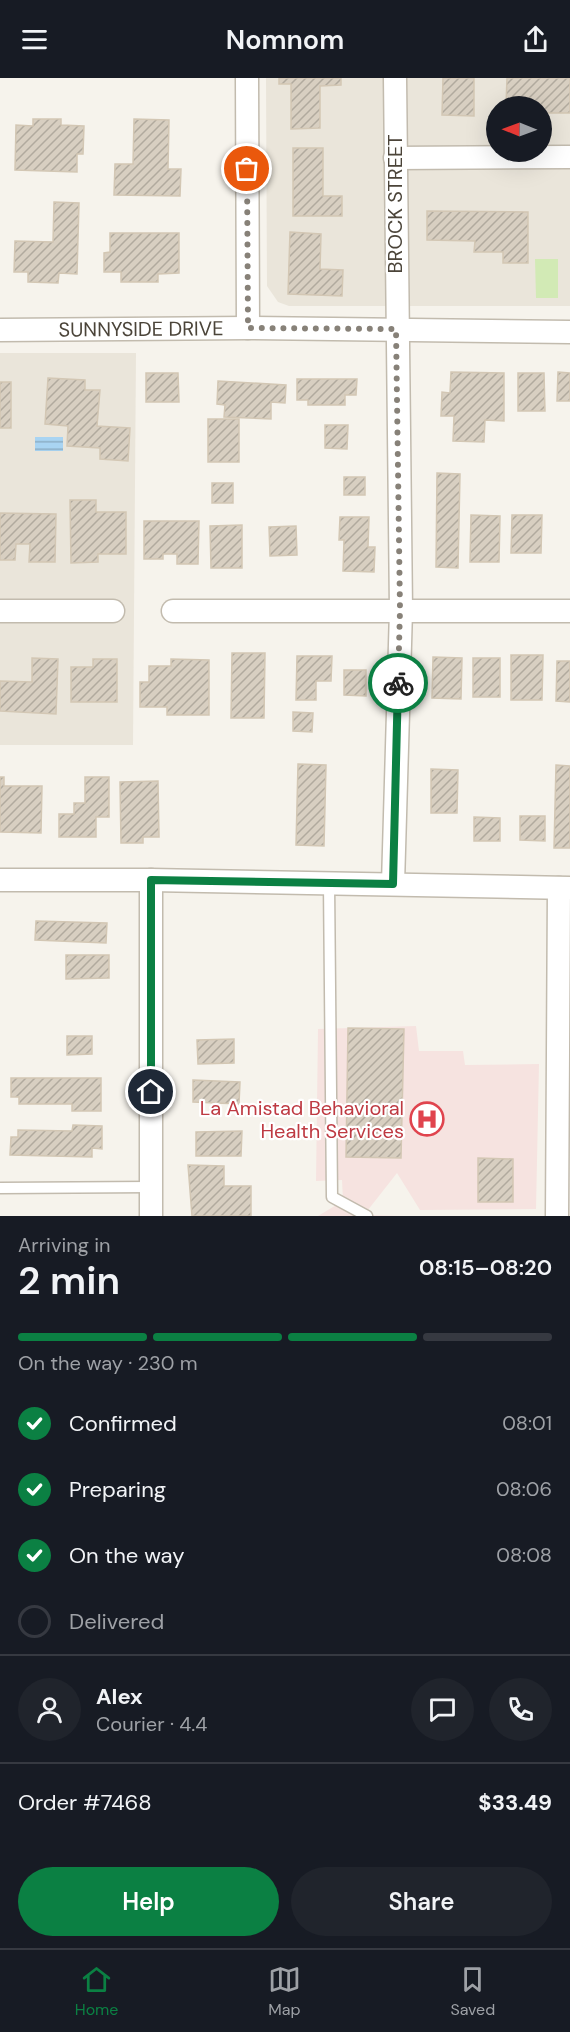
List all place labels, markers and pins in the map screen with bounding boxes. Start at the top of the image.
pin [221,143,272,194]
pin [125,1066,176,1117]
place label: La Amistad Behavioral Health Services [200,1095,404,1144]
hospital icon: La Amistad Behavioral Health Services [409,1101,445,1137]

